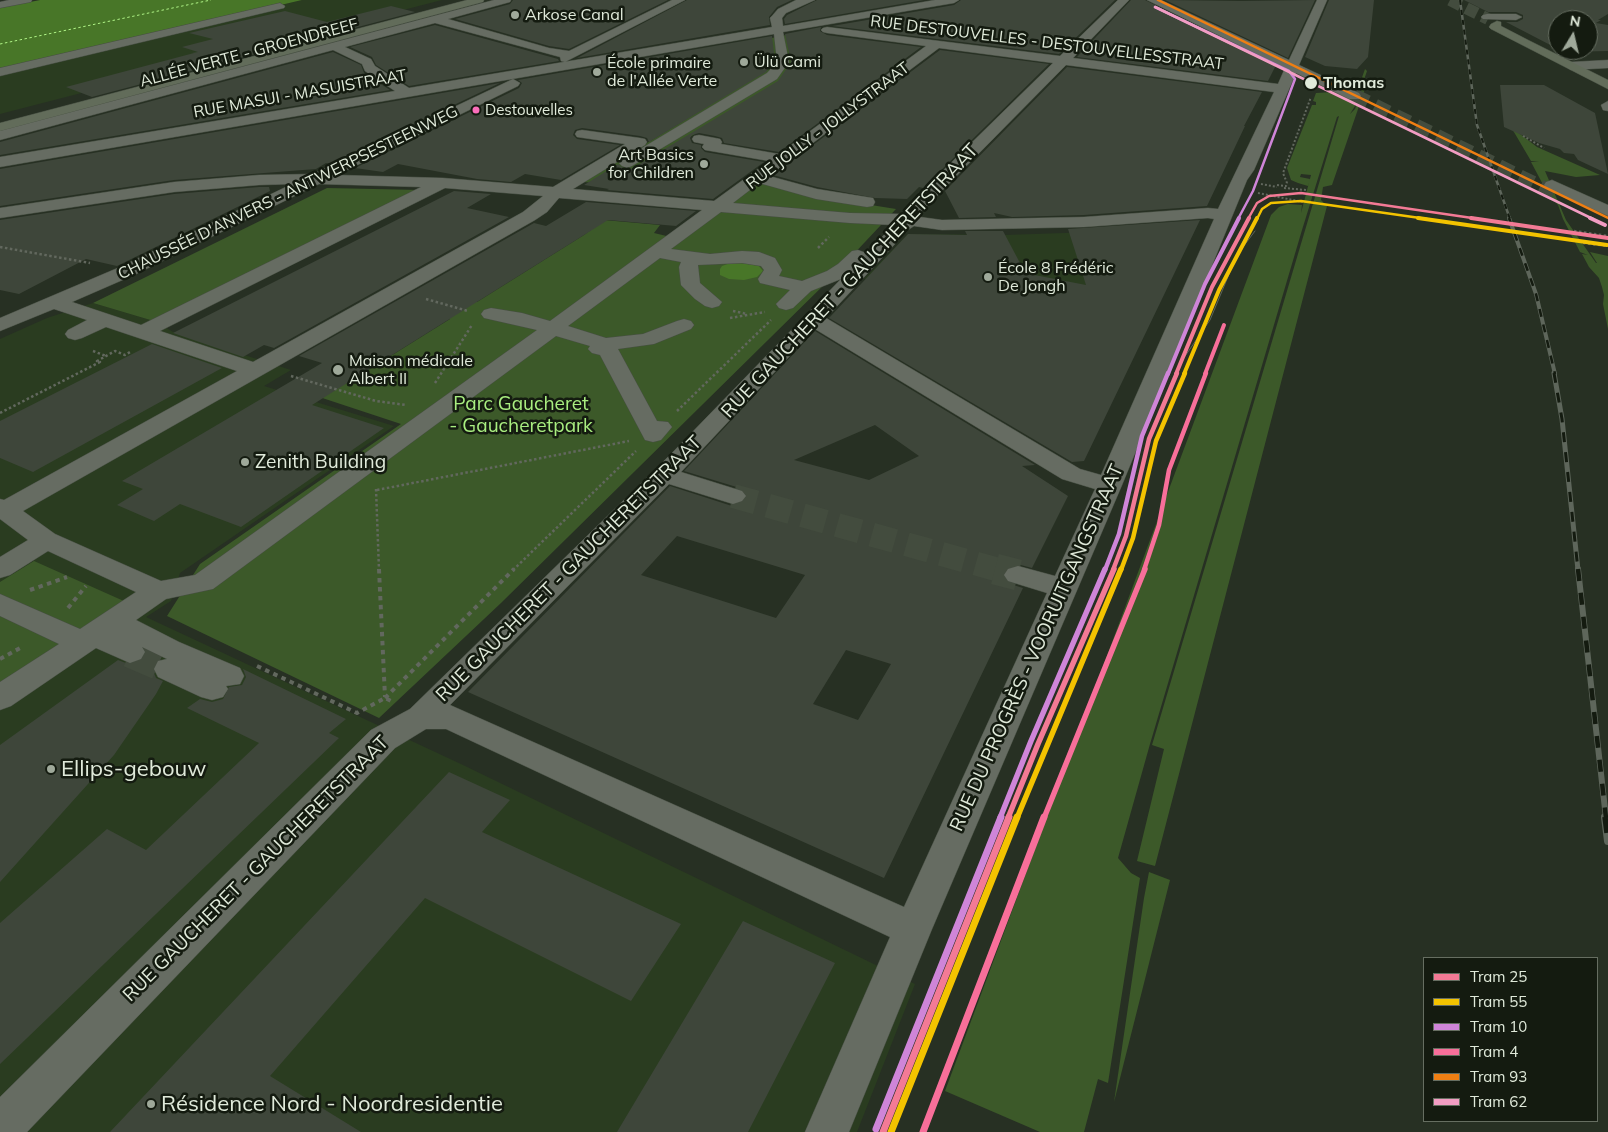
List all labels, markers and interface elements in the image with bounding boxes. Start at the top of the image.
place label: Arkose Canal [525,5,624,25]
marker: Arkose Canal [509,9,521,21]
north arrow [1548,10,1598,60]
text: N [1569,11,1582,31]
street label: RUE DESTOUVELLES - DESTOUVELLESSTRAAT [869,12,1225,74]
street label: ALLÉE VERTE - GROENDREEF [138,15,360,91]
place label: Ülü Cami [754,52,821,72]
place label: École primaire de l'Allée Verte [607,53,717,91]
marker: Ülü Cami [738,56,750,68]
street label: RUE JOLLY - JOLLYSTRAAT [743,58,913,194]
street label: RUE MASUI - MASUISTRAAT [192,66,408,122]
marker: École primaire de l'Allée Verte [591,66,603,78]
place label: Thomas [1323,73,1384,93]
marker: Thomas [1303,75,1319,91]
place label: Destouvelles [485,101,573,119]
street label: CHAUSSÉE D'ANVERS - ANTWERPSESTEENWEG [115,102,461,284]
marker: Destouvelles [471,105,481,115]
street label: RUE GAUCHERET - GAUCHERETSTRAAT [717,139,983,423]
place label: Art Basics for Children [608,145,694,183]
marker: Art Basics for Children [698,158,710,170]
place label: École 8 Frédéric De Jongh [998,258,1114,296]
marker: École 8 Frédéric De Jongh [982,271,994,283]
place label: Maison médicale Albert II [349,351,473,389]
marker: Maison médicale Albert II [331,363,345,377]
park label: Parc Gaucheret - Gaucheretpark [449,393,593,437]
street label: RUE GAUCHERET - GAUCHERETSTRAAT [431,431,707,707]
place label: Zenith Building [255,451,386,473]
marker: Zenith Building [239,456,251,468]
street label: RUE DU PROGRÈS - VOORUITGANGSTRAAT [945,461,1129,835]
street label: RUE GAUCHERET - GAUCHERETSTRAAT [118,731,394,1007]
place label: Ellips-gebouw [61,756,206,782]
marker: Ellips-gebouw [45,763,57,775]
legend [1423,957,1598,1122]
text: Tram 25 [1470,967,1527,986]
text: Tram 55 [1470,992,1527,1011]
text: Tram 10 [1470,1017,1527,1036]
text: Tram 4 [1470,1042,1518,1061]
text: Tram 93 [1470,1067,1527,1086]
place label: Résidence Nord - Noordresidentie [161,1091,503,1117]
text: Tram 62 [1470,1092,1527,1111]
marker: Résidence Nord - Noordresidentie [145,1098,157,1110]

